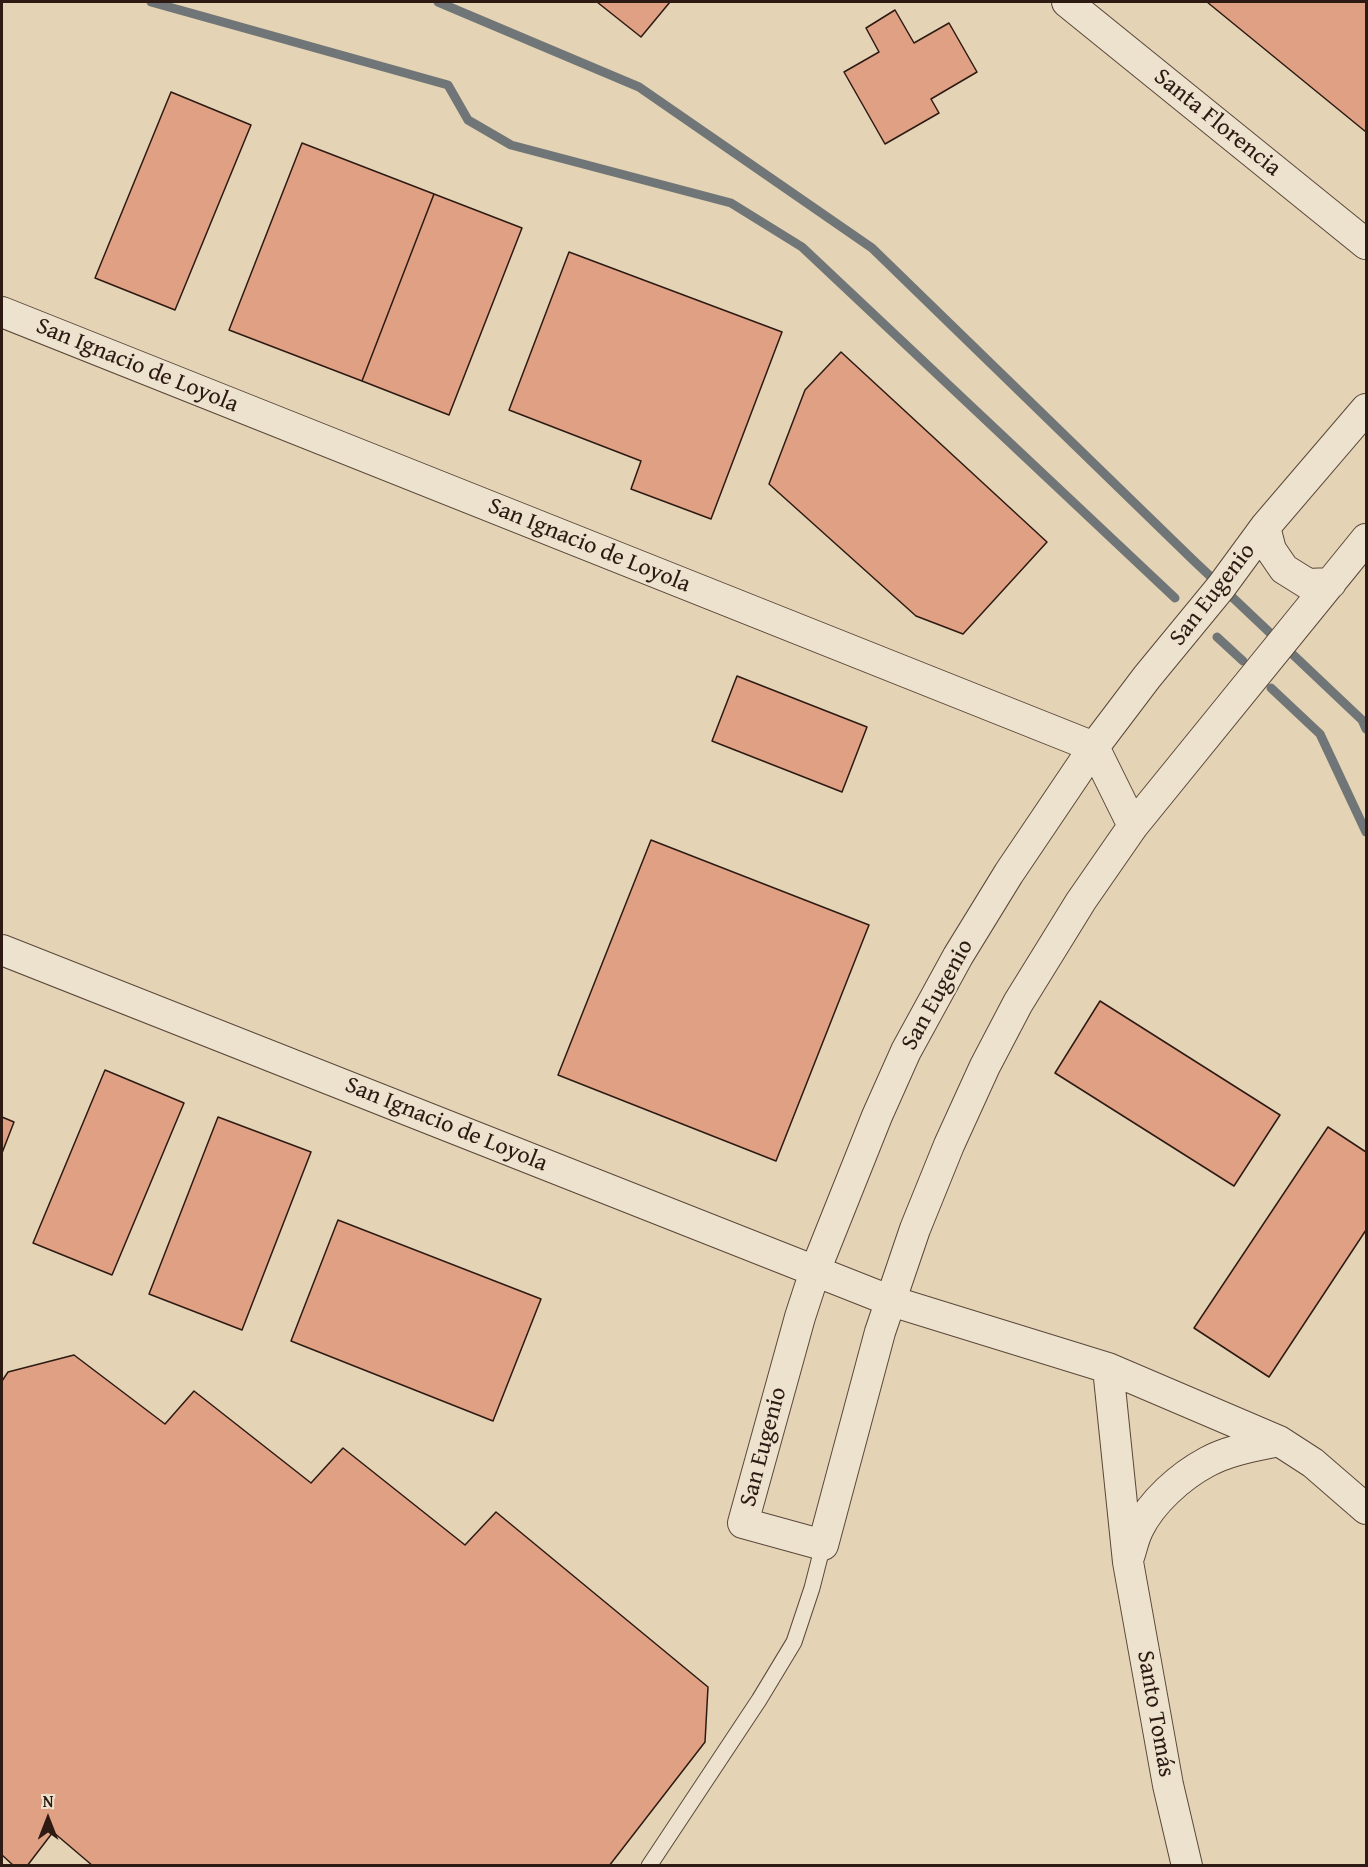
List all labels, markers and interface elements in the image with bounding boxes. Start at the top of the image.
street label: Santa Florencia [1148,63,1286,183]
street label: San Ignacio de Loyola [31,312,243,420]
street label: San Ignacio de Loyola [483,492,695,600]
street label: San Eugenio [1164,538,1262,652]
street label: San Eugenio [896,934,980,1056]
street label: San Ignacio de Loyola [340,1071,552,1179]
street label: San Eugenio [734,1384,794,1510]
street label: Santo Tomás [1130,1649,1180,1779]
north arrow [18,1789,78,1849]
text: N [43,1789,53,1813]

